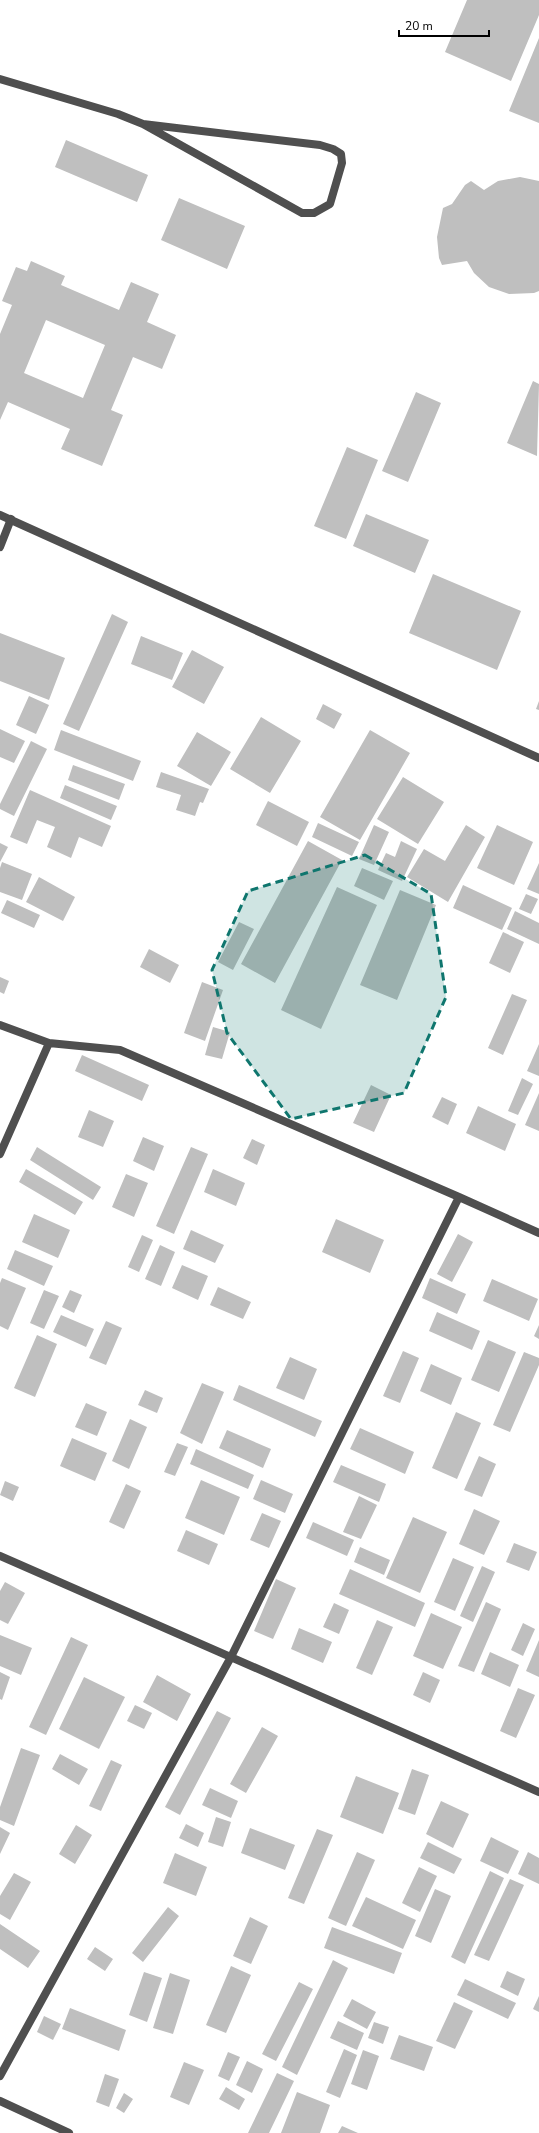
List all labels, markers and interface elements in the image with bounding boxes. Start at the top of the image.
scale bar [399,12,489,38]
text: 20 m [405,18,433,34]

